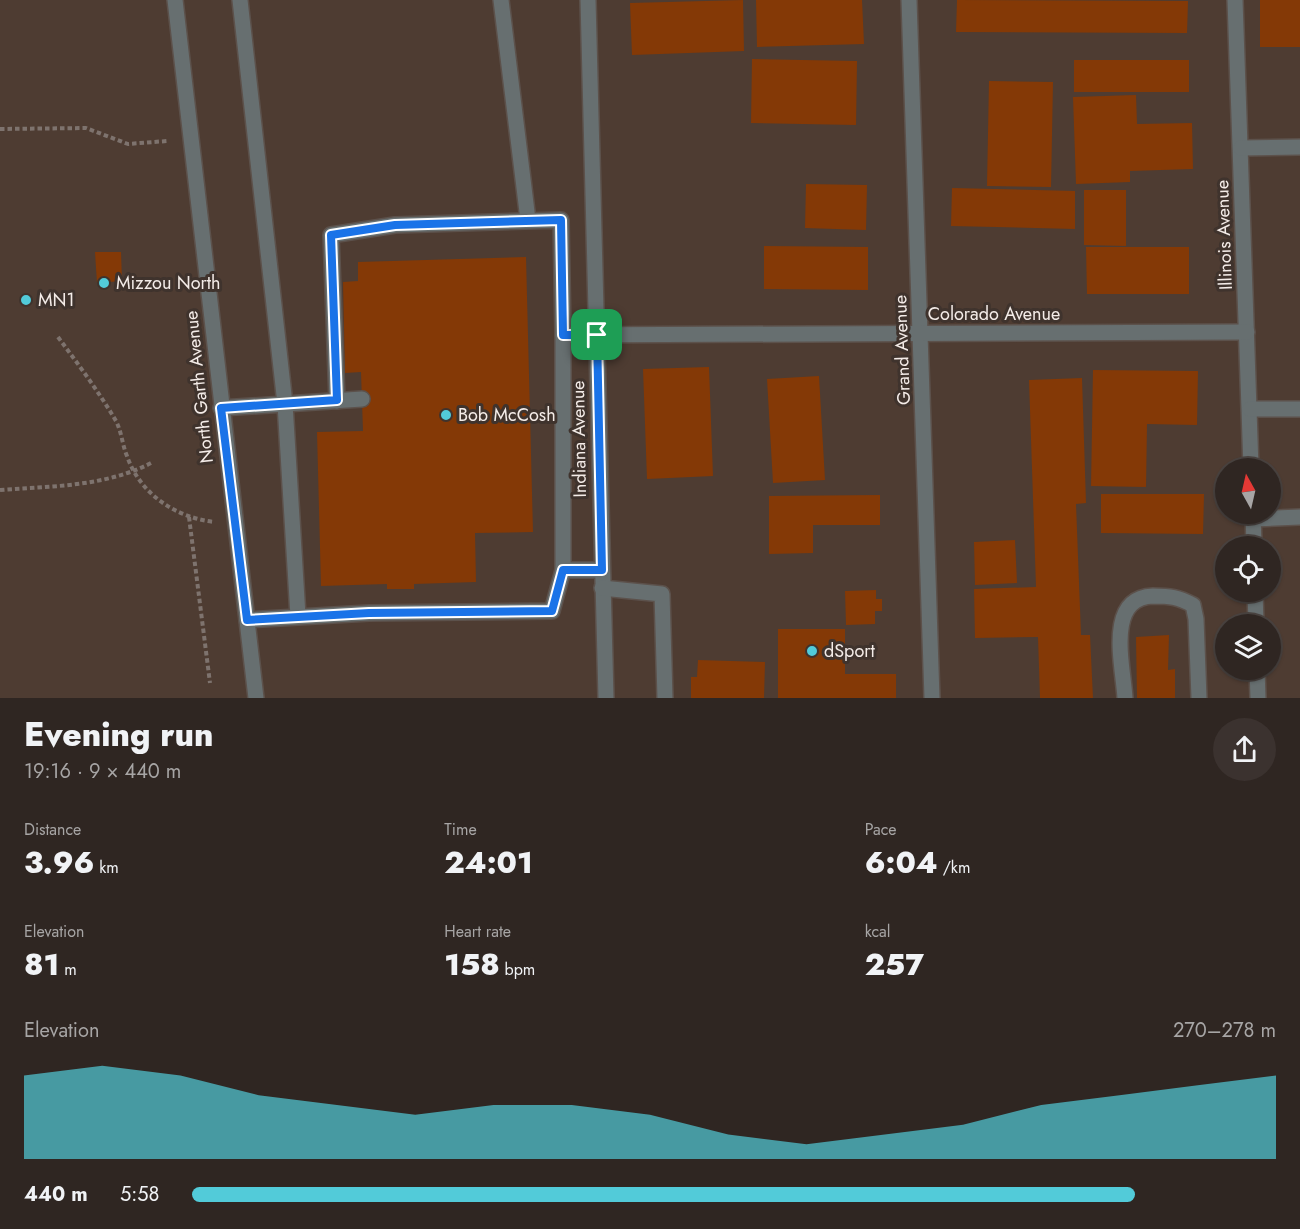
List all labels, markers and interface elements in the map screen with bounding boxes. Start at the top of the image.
street label: Illinois Avenue [1209,180,1239,290]
place label: Mizzou North [116,270,221,296]
marker: Mizzou North [97,276,111,290]
place label: MN1 [38,287,75,313]
marker: MN1 [19,293,33,307]
street label: Grand Avenue [887,295,917,405]
street label: Colorado Avenue [928,301,1060,327]
street label: North Garth Avenue [178,309,220,465]
pin [571,309,622,360]
icon: arrive [580,318,613,351]
street label: Indiana Avenue [565,380,593,498]
place label: Bob McCosh [458,402,556,428]
marker: Bob McCosh [439,408,453,422]
north arrow [1215,458,1281,524]
map controls [1215,458,1281,680]
button: locate [1215,536,1281,602]
button: layers [1215,614,1281,680]
place label: dSport [824,638,875,664]
marker: dSport [805,644,819,658]
text: Evening run [24,711,214,758]
button: share [1213,718,1276,781]
text: 19:16 · 9 × 440 m [24,757,181,786]
text: Distance [24,818,81,841]
text: Time [444,818,477,841]
text: Pace [865,818,897,841]
text: 3.96 [24,841,95,884]
text: 24:01 [444,841,533,884]
text: 6:04 [865,841,938,884]
text: km [95,856,119,879]
text: /km [938,856,970,879]
text: Elevation [24,920,84,943]
text: Heart rate [444,920,511,943]
text: kcal [865,920,890,943]
text: 81 [24,943,59,986]
text: 158 [444,943,500,986]
text: 257 [865,943,924,986]
text: m [59,958,77,981]
text: bpm [500,958,535,981]
text: Elevation [24,1016,99,1045]
text: 270–278 m [1173,1016,1276,1045]
text: 440 m [24,1180,88,1209]
text: 5:58 [120,1180,159,1209]

